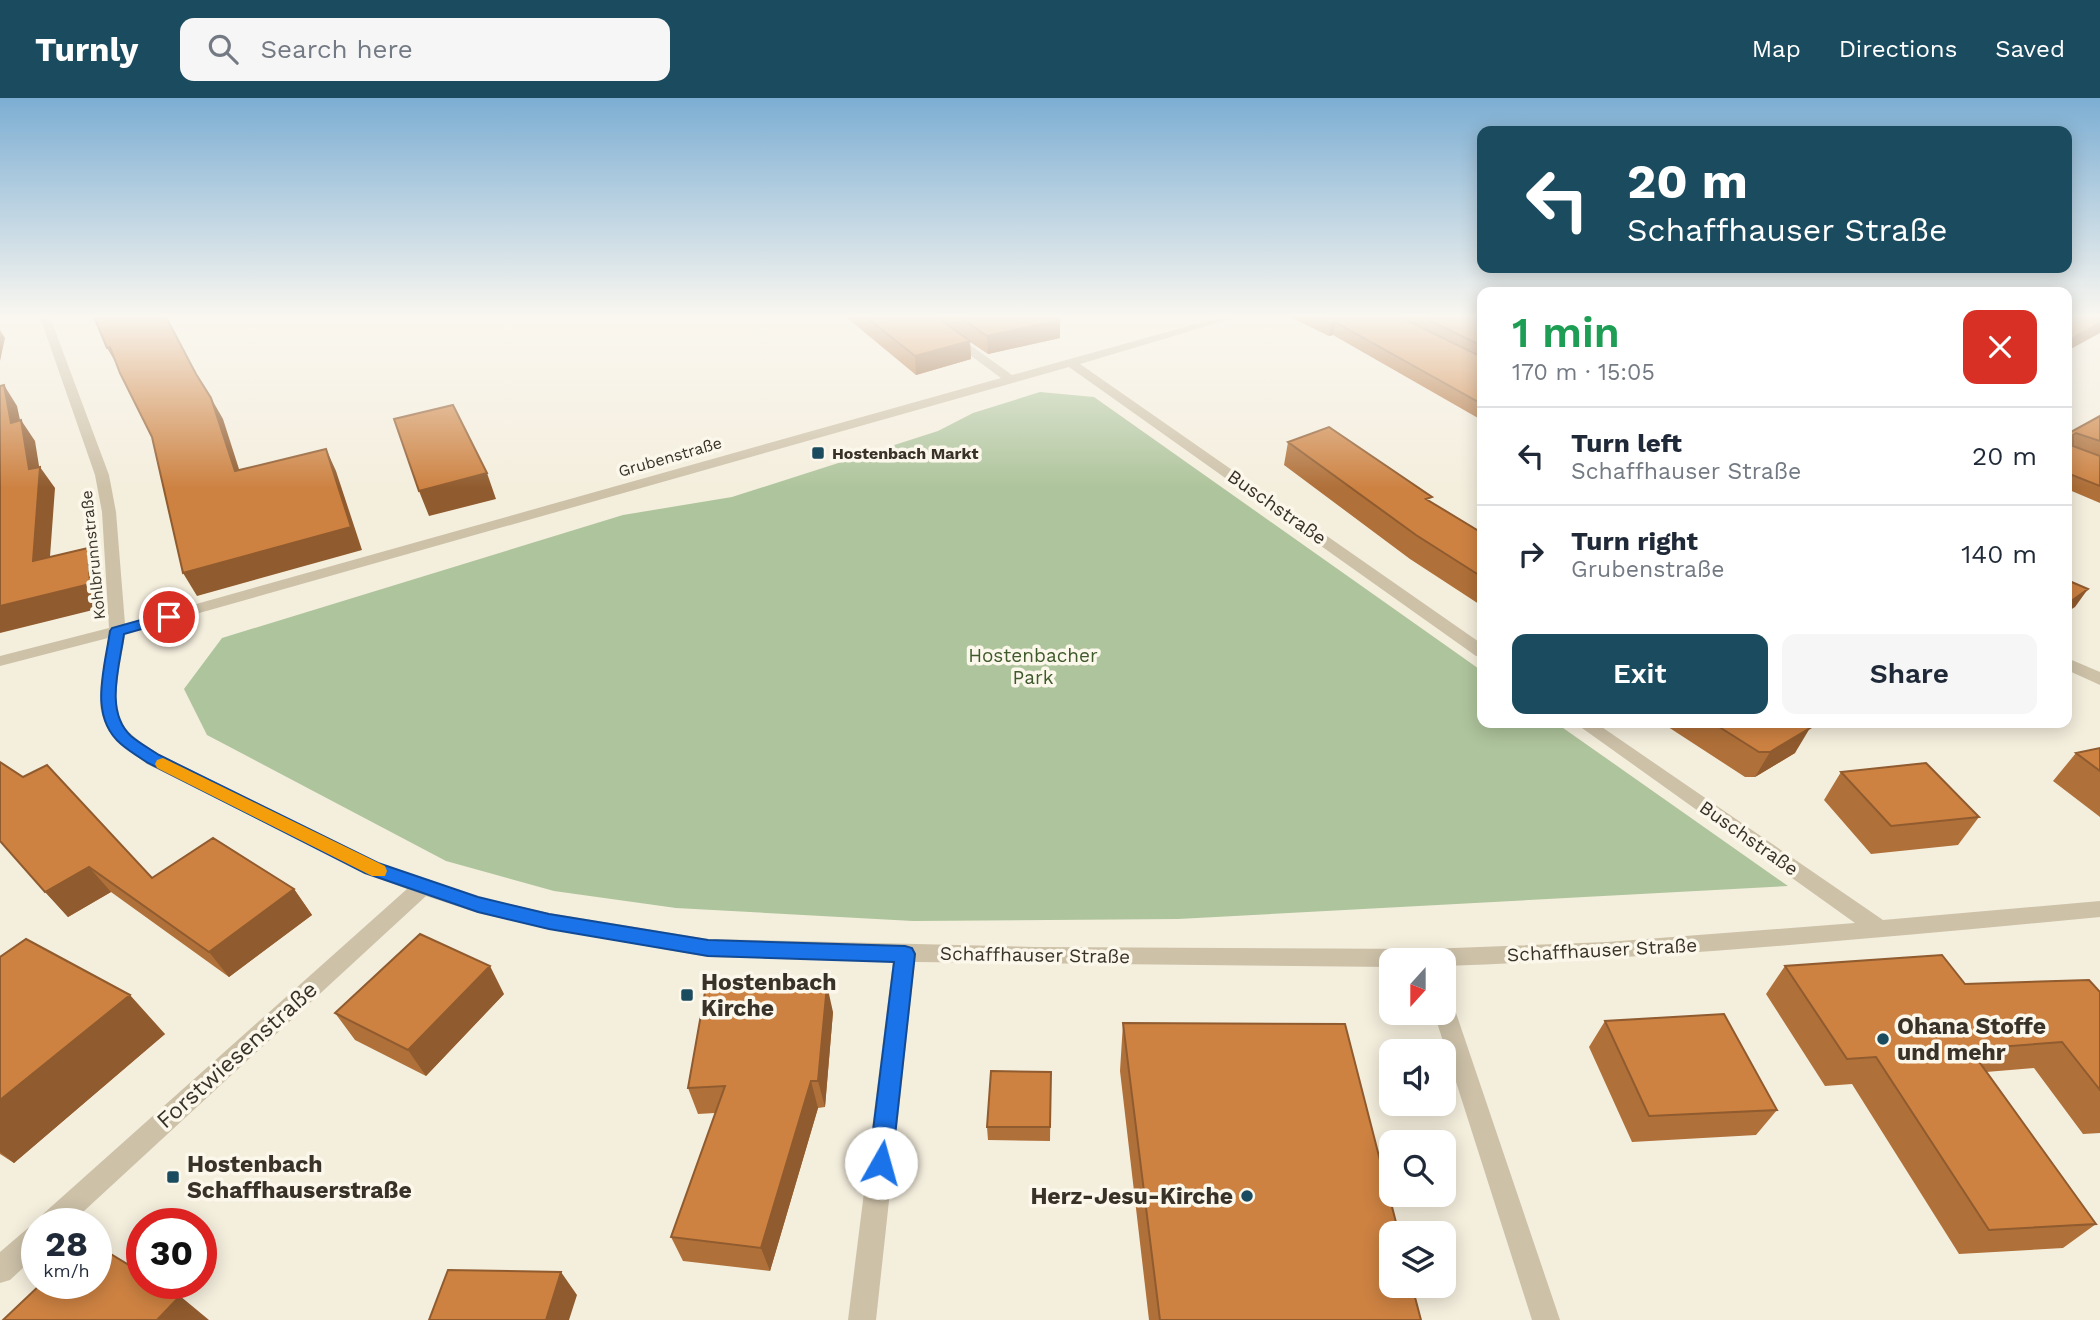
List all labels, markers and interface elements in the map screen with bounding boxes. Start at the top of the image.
search box [180,18,670,81]
text: Turnly [35,30,138,69]
icon: search [204,30,242,68]
text: Search here [260,34,413,64]
text: Map [1752,35,1801,63]
text: Directions [1839,35,1957,63]
text: Saved [1995,35,2065,63]
text: 20 m [1627,152,1748,210]
icon: left [1512,154,1603,245]
text: Schaffhauser Straße [1627,211,1947,249]
text: 1 min [1512,308,1620,357]
button: close [1963,310,2037,384]
text: 170 m · 15:05 [1512,359,1655,386]
text: Turn left [1571,428,1682,458]
street label: Grubenstraße [616,433,724,481]
icon: left [1512,437,1550,475]
text: 20 m [1972,441,2037,471]
place label: Hostenbach Markt [832,444,978,463]
marker: Hostenbach Markt [810,445,826,461]
text: Schaffhauser Straße [1571,458,1801,485]
street label: Buschstraße [1223,464,1331,550]
street label: Kohlbrunnstraße [77,489,109,621]
text: Turn right [1571,526,1698,556]
icon: right [1512,535,1550,573]
text: 140 m [1961,539,2037,569]
text: Grubenstraße [1571,556,1724,583]
pin [139,587,199,647]
icon: arrive [150,598,188,636]
button: Exit [1512,634,1768,714]
button: Share [1782,634,2037,714]
park label: Hostenbacher Park [968,644,1098,689]
street label: Buschstraße [1695,795,1803,881]
street label: Schaffhauser Straße [1506,934,1698,966]
street label: Schaffhauser Straße [940,942,1130,968]
north arrow [1379,948,1456,1026]
map controls [1379,948,1456,1298]
place label: Hostenbach Kirche [701,969,837,1022]
street label: Forstwiesenstraße [151,976,323,1134]
marker: Hostenbach Kirche [679,987,695,1003]
place label: Ohana Stoffe und mehr [1897,1013,2046,1066]
marker: Ohana Stoffe und mehr [1875,1031,1891,1047]
button: sound [1379,1039,1456,1116]
position arrow [844,1126,918,1200]
button: search [1379,1130,1456,1207]
place label: Hostenbach Schaffhauserstraße [187,1151,412,1204]
marker: Hostenbach Schaffhauserstraße [165,1169,181,1185]
place label: Herz-Jesu-Kirche [1030,1183,1233,1210]
marker: Herz-Jesu-Kirche [1239,1188,1255,1204]
speed limit sign: 30 [126,1208,217,1299]
button: layers [1379,1221,1456,1298]
text: 28 [45,1223,88,1265]
text: km/h [43,1260,90,1281]

